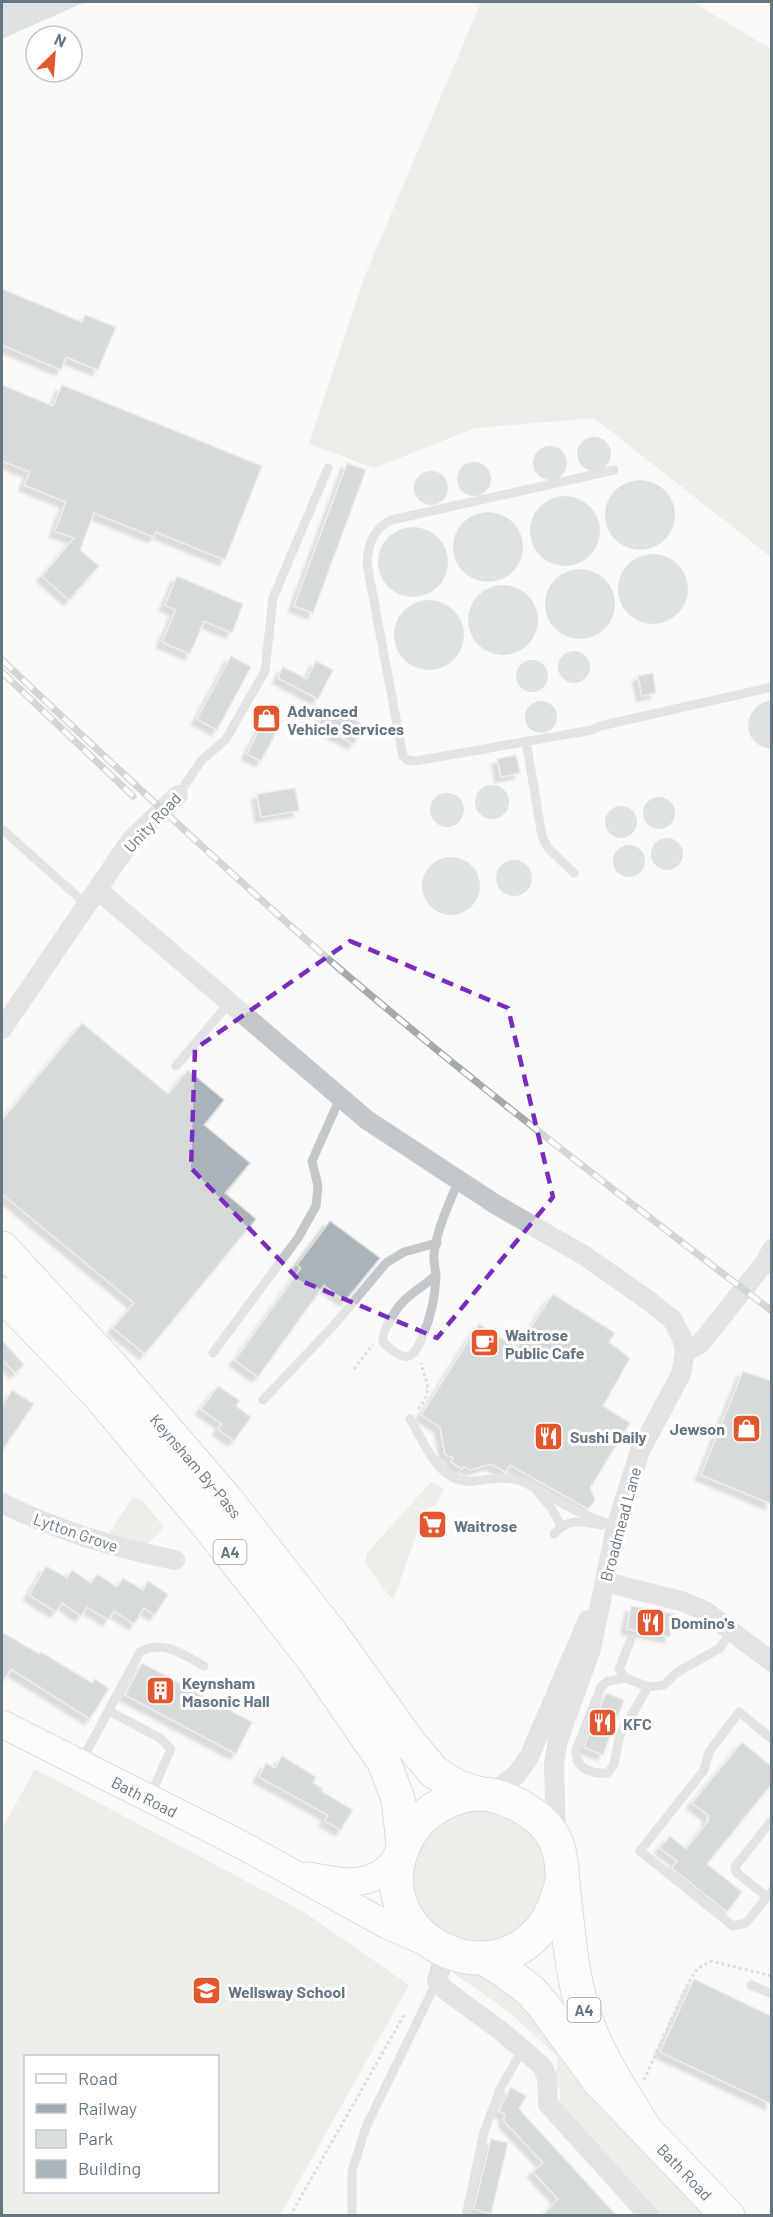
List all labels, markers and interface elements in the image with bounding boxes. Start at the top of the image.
north arrow [24,24,84,84]
text: N [52,29,69,51]
place label: Advanced Vehicle Services [287,701,404,738]
shop icon: Advanced Vehicle Services [250,703,282,735]
street label: Unity Road [120,788,184,856]
place label: Waitrose Public Cafe [505,1325,585,1362]
cafe icon: Waitrose Public Cafe [468,1327,500,1359]
street label: Keynsham By-Pass [147,1410,246,1521]
shop icon: Jewson [730,1412,762,1444]
place label: Jewson [670,1419,725,1438]
restaurant icon: Sushi Daily [533,1420,565,1452]
place label: Sushi Daily [570,1427,647,1446]
street label: Broadmead Lane [596,1465,644,1583]
street label: Lytton Grove [31,1509,121,1555]
supermarket icon: Waitrose [417,1509,449,1541]
place label: Waitrose [454,1516,518,1535]
road number: A4 [214,1540,246,1564]
restaurant icon: Domino's [634,1606,666,1638]
place label: Domino's [671,1613,735,1632]
place label: Keynsham Masonic Hall [182,1673,270,1710]
building icon: Keynsham Masonic Hall [145,1675,177,1707]
restaurant icon: KFC [586,1707,618,1739]
place label: KFC [623,1714,652,1733]
street label: Bath Road [109,1772,181,1821]
school or university icon: Wellsway School [191,1975,223,2007]
place label: Wellsway School [228,1982,345,2001]
road number: A4 [568,1998,600,2022]
legend [24,2055,219,2193]
text: Road [78,2067,118,2089]
text: Railway [78,2097,137,2119]
text: Park [78,2127,113,2149]
street label: Bath Road [654,2139,717,2204]
text: Building [78,2157,141,2179]

